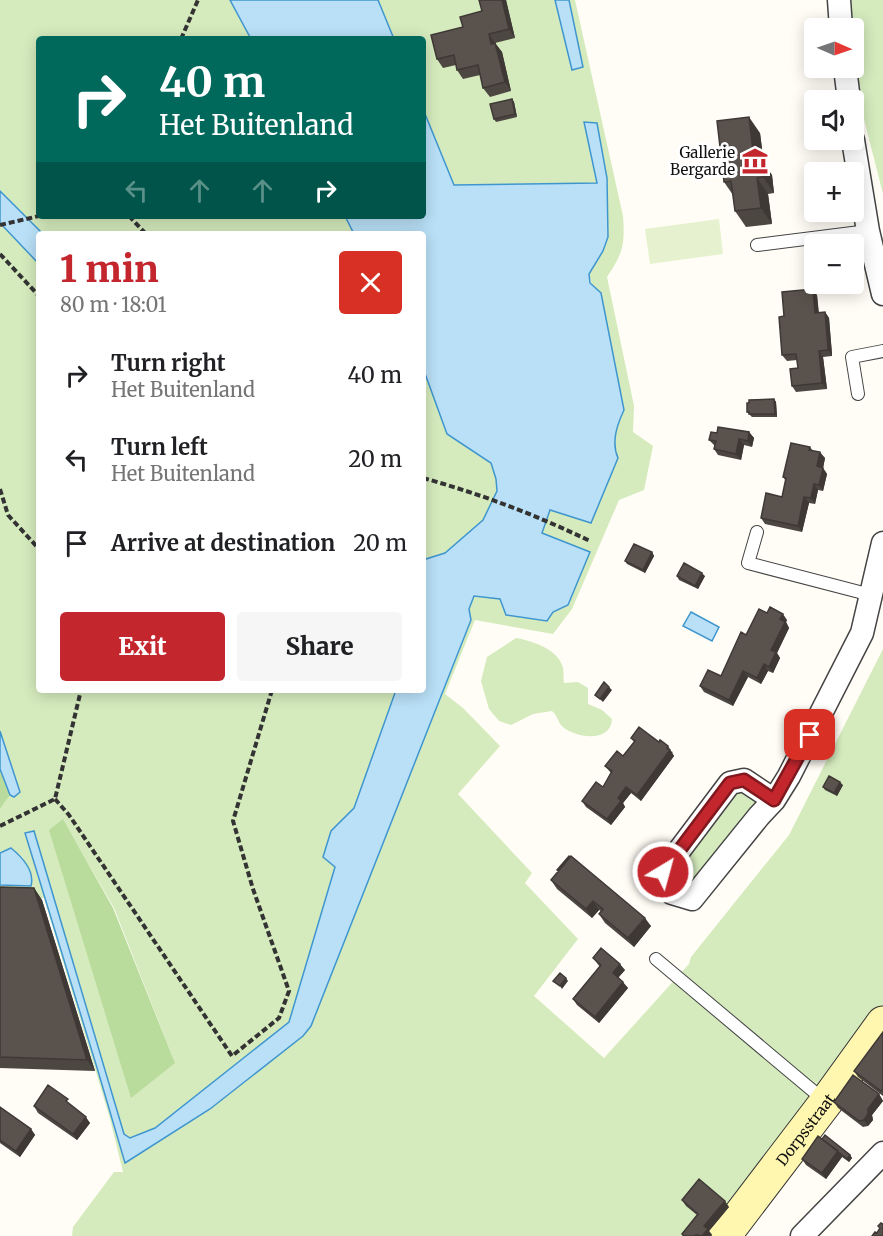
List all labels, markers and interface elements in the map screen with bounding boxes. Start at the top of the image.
north arrow [804,18,864,78]
map controls [804,18,864,294]
text: 40 m [159,56,265,108]
icon: right [60,60,138,138]
button: sound [804,90,864,150]
text: Het Buitenland [159,108,354,142]
place label: Gallerie Bergarde [670,143,735,179]
museum icon: Gallerie Bergarde [740,146,770,176]
button: + [804,162,864,222]
icon: left [120,174,153,207]
icon: ahead [183,174,216,207]
icon: ahead [246,174,279,207]
icon: right [309,174,342,207]
button: − [804,234,864,294]
text: 1 min [60,247,159,292]
button: close [339,251,402,314]
text: 80 m · 18:01 [60,292,167,317]
text: Turn right [111,349,225,377]
icon: right [60,359,93,392]
text: 40 m [347,361,402,389]
text: Het Buitenland [111,377,255,402]
text: Turn left [111,433,208,461]
icon: left [60,443,93,476]
text: 20 m [348,445,402,473]
text: Het Buitenland [111,461,255,486]
icon: arrive [60,527,93,560]
text: Arrive at destination [111,529,335,557]
text: 20 m [353,529,407,557]
button: Exit [60,612,225,681]
button: Share [237,612,402,681]
pin [784,709,835,760]
icon: arrive [793,718,826,751]
position arrow [631,840,695,904]
street label: Dorpsstraat [772,1090,839,1169]

